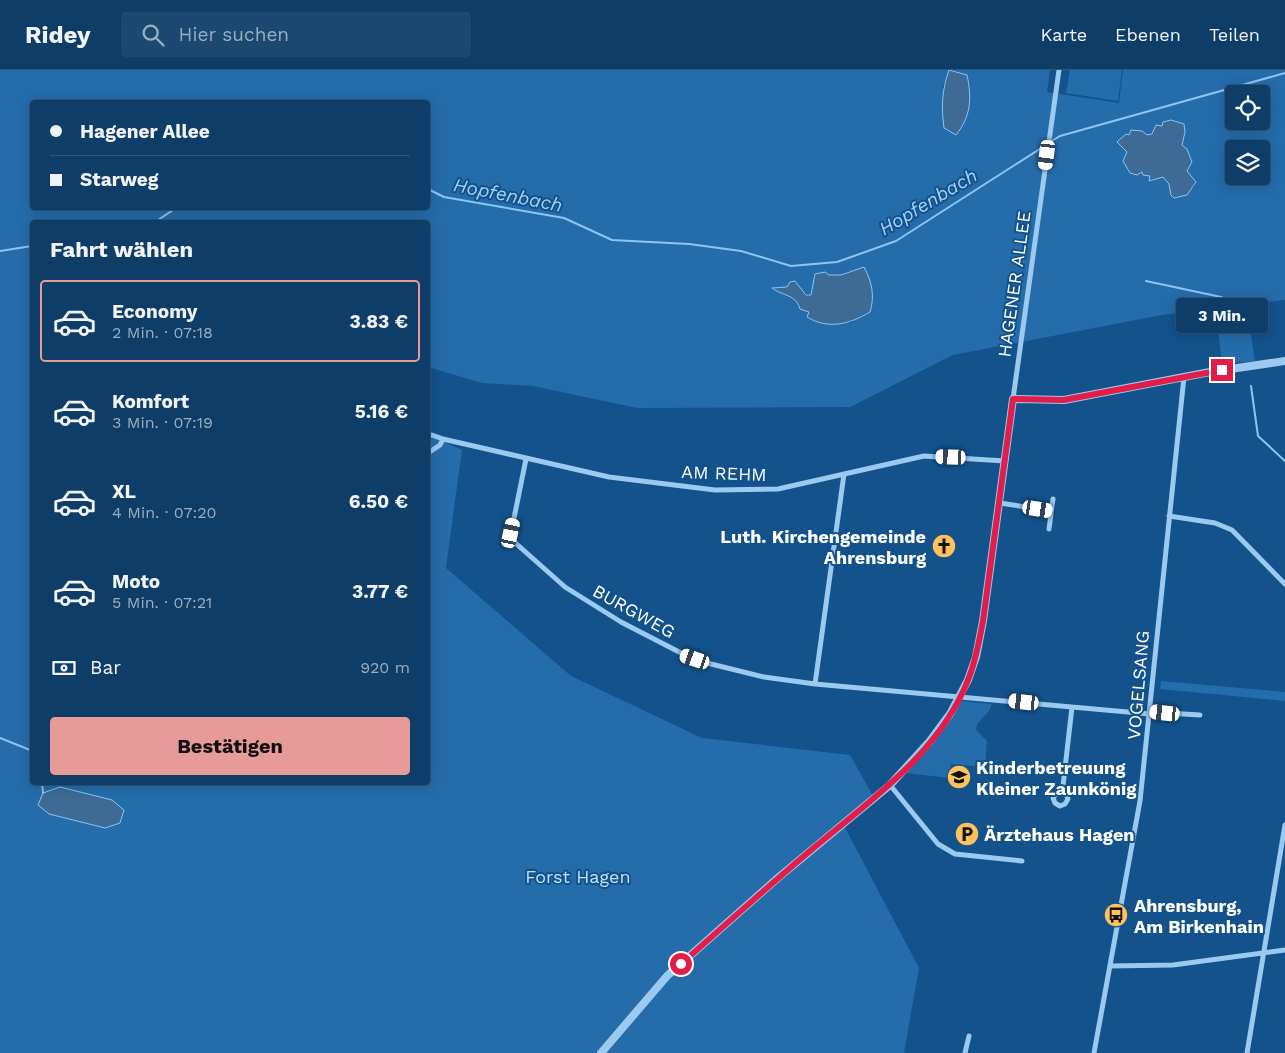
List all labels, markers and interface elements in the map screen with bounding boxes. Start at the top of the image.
search box [121,12,471,57]
text: Ridey [25,21,91,49]
icon: search [139,21,167,49]
text: Hier suchen [179,23,289,46]
text: Karte [1041,24,1087,45]
text: Ebenen [1115,24,1181,45]
text: Teilen [1209,24,1260,45]
map controls [1225,85,1270,185]
button: locate [1225,85,1270,130]
text: Hagener Allee [80,120,210,143]
car [1037,139,1056,171]
button: layers [1225,140,1270,185]
water label: Hopfenbach [875,164,981,240]
text: Starweg [80,168,158,191]
water label: Hopfenbach [452,173,564,217]
street label: HAGENER ALLEE [993,209,1035,359]
text: Fahrt wählen [50,237,193,262]
callout: 3 Min. [1176,298,1268,332]
icon: car [52,299,97,344]
text: Economy [112,300,197,323]
text: 3 Min. [1198,306,1246,325]
text: 3.83 € [349,310,408,333]
text: 2 Min. · 07:18 [112,323,213,342]
route end [1211,359,1233,381]
icon: car [52,389,97,434]
text: Komfort [112,390,189,413]
text: 5.16 € [355,400,408,423]
text: 3 Min. · 07:19 [112,413,213,432]
car [935,449,966,465]
street label: AM REHM [681,461,767,485]
icon: car [52,479,97,524]
text: XL [112,480,136,503]
text: 6.50 € [349,490,408,513]
car [1022,499,1053,519]
text: 4 Min. · 07:20 [112,503,216,522]
car [500,517,521,549]
place label: Luth. Kirchengemeinde Ahrensburg [720,526,927,568]
church icon: Luth. Kirchengemeinde Ahrensburg [931,533,957,559]
icon: car [52,569,97,614]
text: Moto [112,570,160,593]
text: 3.77 € [352,580,408,603]
street label: BURGWEG [589,580,679,642]
text: 5 Min. · 07:21 [112,593,212,612]
street label: VOGELSANG [1123,629,1153,741]
car [678,647,711,671]
icon: cash [50,654,78,682]
text: Bar [90,656,121,679]
text: 920 m [360,658,410,677]
car [1008,693,1039,711]
car [1149,704,1180,722]
button: Bestätigen [50,717,410,775]
place label: Kinderbetreuung Kleiner Zaunkönig [976,757,1137,799]
school or university icon: Kinderbetreuung Kleiner Zaunkönig [946,764,972,790]
parking icon: Ärztehaus Hagen [954,821,980,847]
place label: Ärztehaus Hagen [984,824,1134,845]
park label: Forst Hagen [525,866,631,887]
place label: Ahrensburg, Am Birkenhain [1134,895,1264,937]
bus stop icon: Ahrensburg, Am Birkenhain [1103,902,1129,928]
route start [670,953,692,975]

